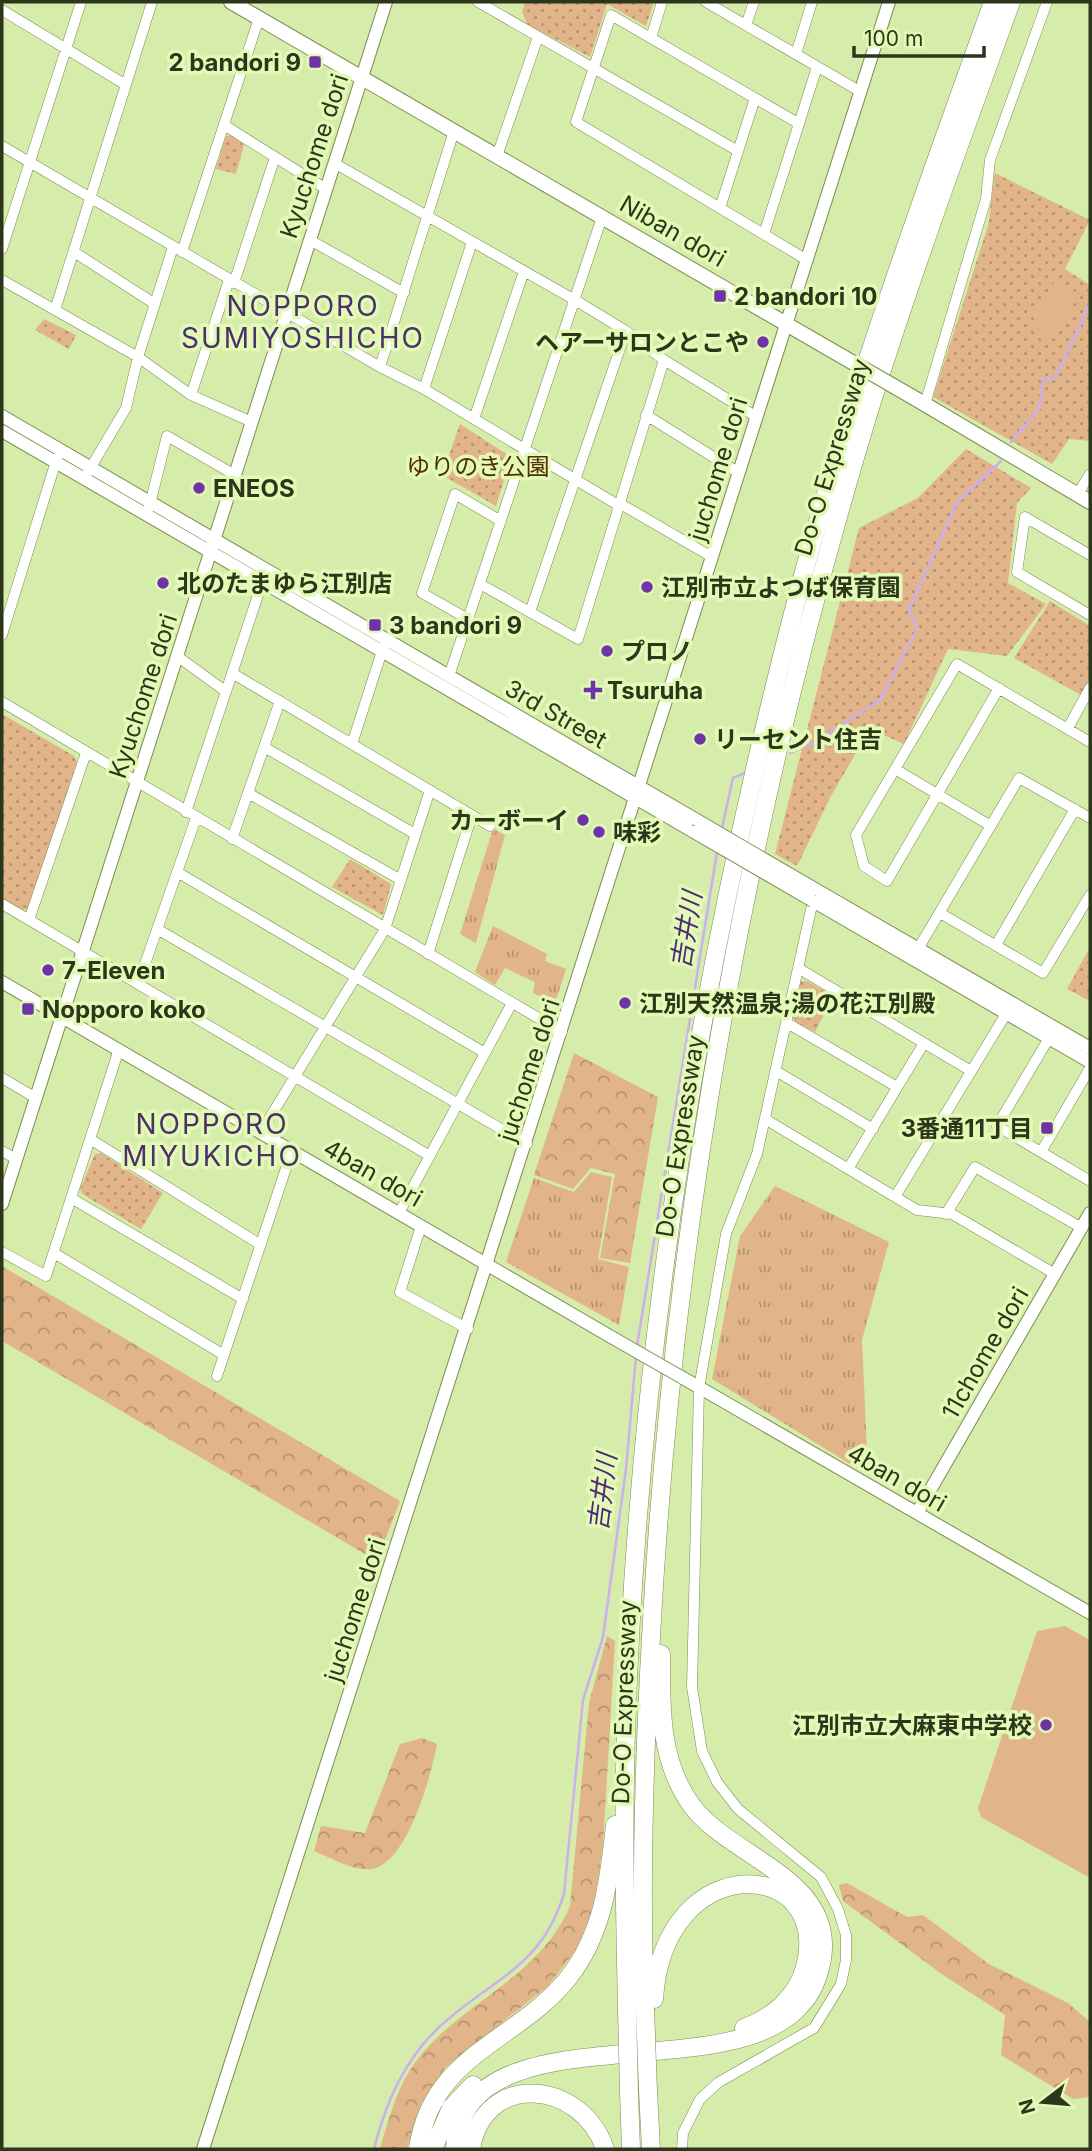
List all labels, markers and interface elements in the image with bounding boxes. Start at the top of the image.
scale bar [854,14,984,58]
text: 100 m [864,26,923,51]
place label: 2 bandori 9 [168,48,301,77]
marker: 2 bandori 9 [307,54,323,70]
street label: Kyuchome dori [274,70,354,242]
street label: Niban dori [615,189,731,273]
place label: 2 bandori 10 [734,282,878,311]
marker: 2 bandori 10 [712,288,728,304]
district label: NOPPORO SUMIYOSHICHO [181,289,425,355]
place label: ヘアーサロンとこや [535,328,749,357]
marker: ヘアーサロンとこや [755,334,771,350]
street label: Do-O Expressway [788,355,876,559]
street label: juchome dori [682,394,754,545]
park label: ゆりのき公園 [406,452,550,481]
place label: ENEOS [213,474,295,503]
marker: ENEOS [191,480,207,496]
place label: 北のたまゆら江別店 [177,569,392,598]
place label: 江別市立よつば保育園 [661,573,901,602]
marker: 北のたまゆら江別店 [155,575,171,591]
marker: 江別市立よつば保育園 [639,579,655,595]
street label: Kyuchome dori [103,610,183,782]
place label: 3 bandori 9 [389,611,522,640]
marker: 3 bandori 9 [367,617,383,633]
place label: プロノ [621,637,693,666]
marker: プロノ [599,643,615,659]
street label: 3rd Street [500,673,612,755]
place label: Tsuruha [607,676,703,705]
marker: Tsuruha [585,682,601,698]
place label: リーセント住吉 [714,725,882,754]
marker: リーセント住吉 [692,731,708,747]
place label: カーボーイ [449,806,569,835]
marker: カーボーイ [575,812,591,828]
place label: 味彩 [613,818,661,847]
marker: 味彩 [591,824,607,840]
water label: 吉井川 [665,886,708,971]
place label: 7-Eleven [62,956,165,985]
marker: 7-Eleven [40,962,56,978]
place label: 江別天然温泉;湯の花江別殿 [639,989,935,1018]
place label: Nopporo koko [42,995,206,1024]
street label: juchome dori [492,995,566,1146]
marker: 江別天然温泉;湯の花江別殿 [617,995,633,1011]
marker: Nopporo koko [20,1001,36,1017]
street label: Do-O Expressway [650,1033,710,1239]
district label: NOPPORO MIYUKICHO [122,1107,302,1173]
place label: 3番通11丁目 [901,1114,1033,1143]
marker: 3番通11丁目 [1039,1120,1055,1136]
street label: 4ban dori [318,1133,428,1213]
street label: 11chome dori [935,1282,1035,1424]
street label: 4ban dori [842,1438,952,1518]
water label: 吉井川 [582,1448,623,1533]
street label: juchome dori [318,1535,392,1686]
street label: Do-O Expressway [606,1599,642,1805]
place label: 江別市立大麻東中学校 [792,1711,1032,1740]
marker: 江別市立大麻東中学校 [1038,1717,1054,1733]
north arrow [1008,2067,1078,2137]
text: N [1014,2096,1040,2117]

